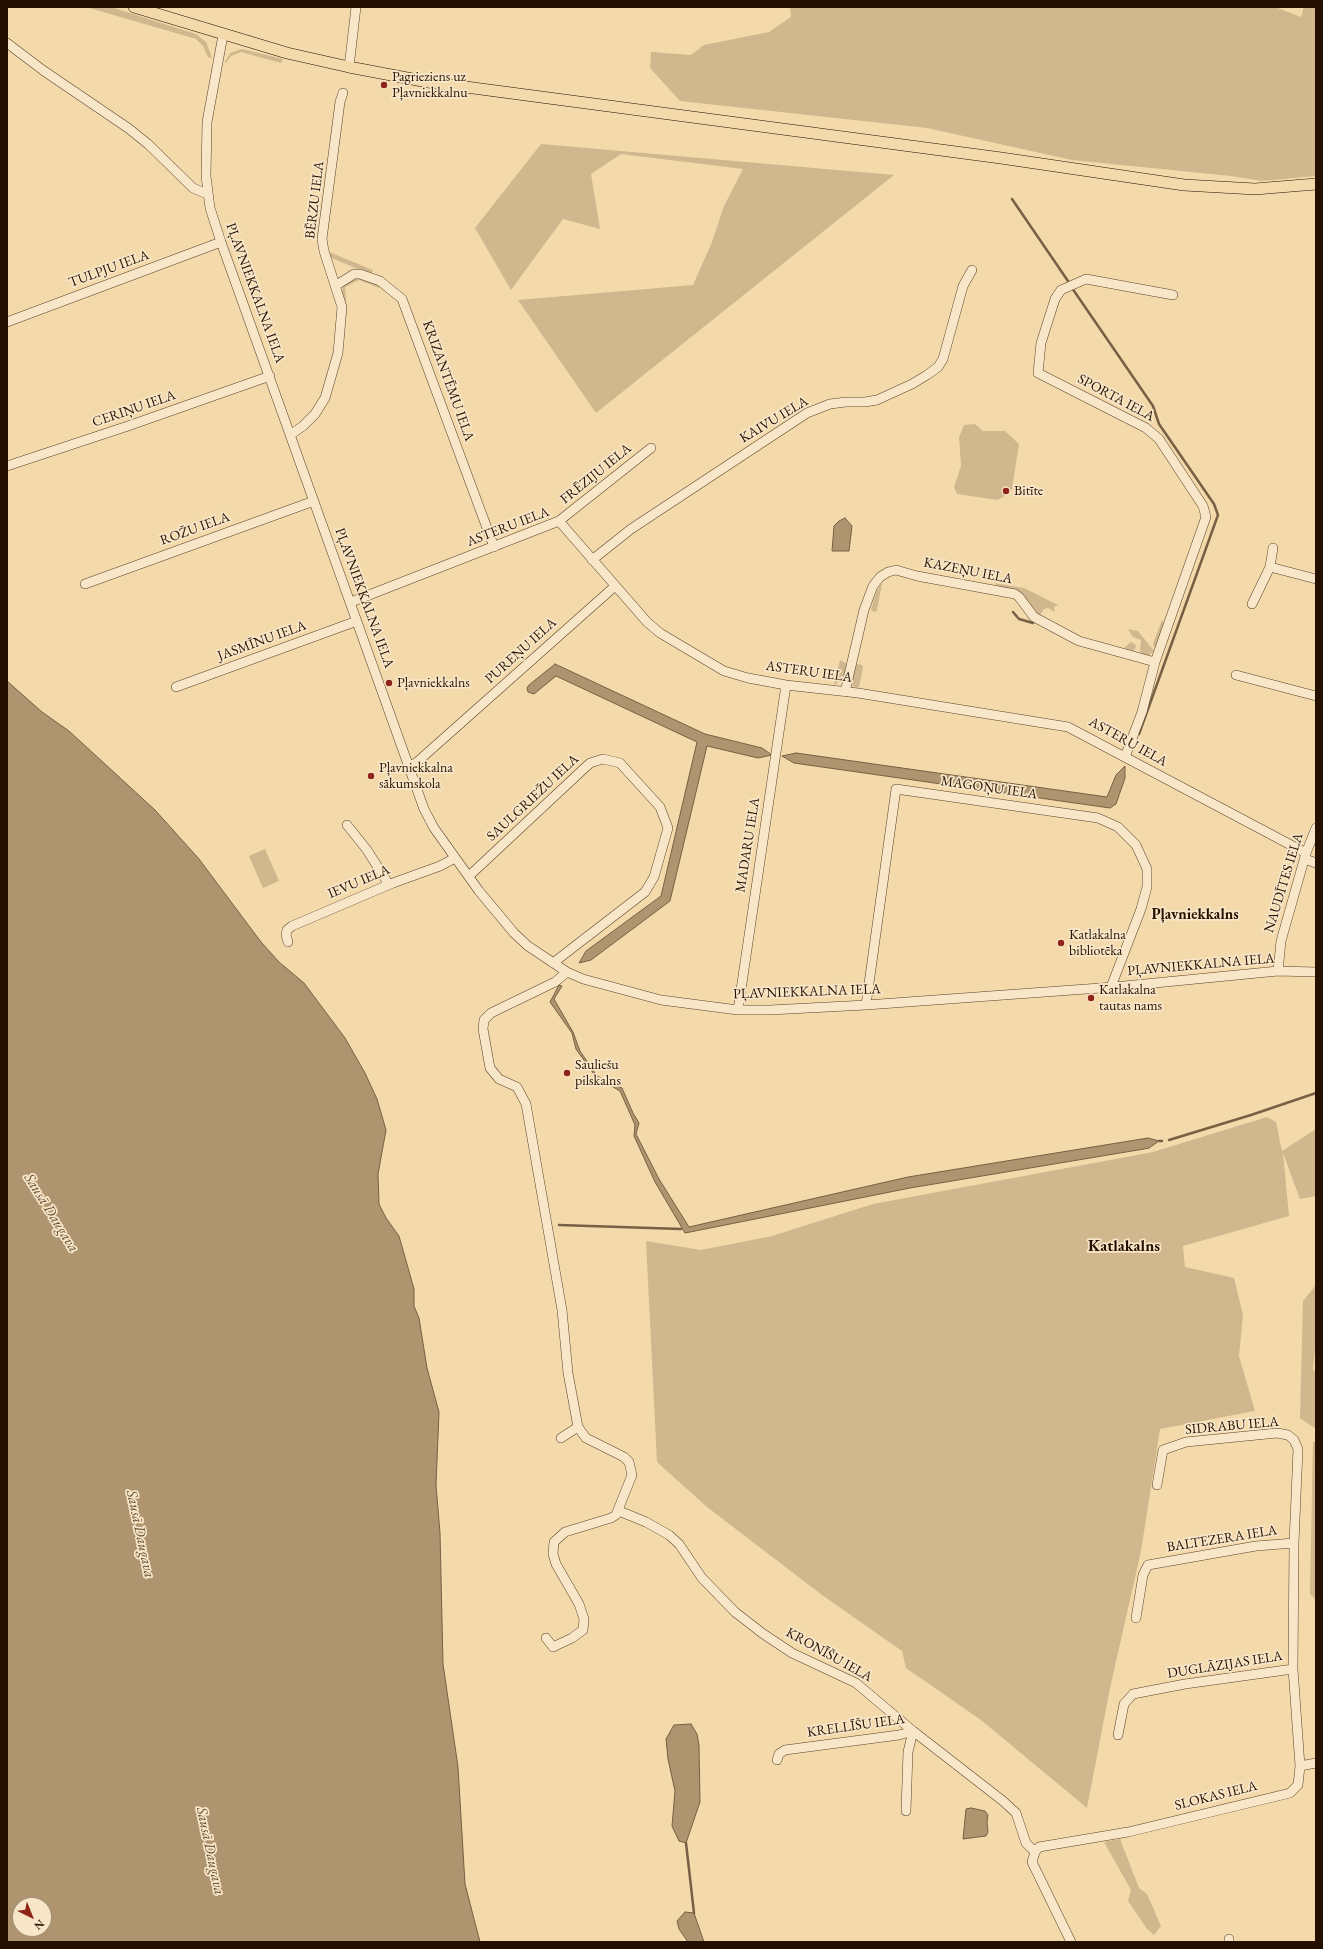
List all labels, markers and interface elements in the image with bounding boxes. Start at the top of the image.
place label: Pagrieziens uz Pļavniekkalnu [392,69,468,102]
marker: Pagrieziens uz Pļavniekkalnu [379,80,389,90]
street label: BĒRZU IELA [302,160,328,240]
street label: PĻAVNIEKKALNA IELA [222,221,288,365]
street label: TULPJU IELA [67,247,151,291]
street label: KRIZANTĒMU IELA [418,318,478,444]
street label: SPORTA IELA [1075,371,1157,425]
street label: CERIŅU IELA [90,387,178,431]
street label: KAIVU IELA [737,393,811,447]
street label: FRĒZIJU IELA [557,440,635,508]
place label: Bitīte [1014,483,1043,499]
marker: Bitīte [1001,486,1011,496]
street label: ASTERU IELA [464,504,552,550]
street label: ROŽU IELA [158,509,232,549]
street label: PĻAVNIEKKALNA IELA [331,526,397,670]
street label: KAZEŅU IELA [922,554,1014,588]
street label: PUREŅU IELA [482,615,560,687]
street label: JASMĪNU IELA [215,617,309,665]
street label: ASTERU IELA [765,658,853,686]
place label: Pļavniekkalns [397,675,470,691]
marker: Pļavniekkalns [384,678,394,688]
street label: ASTERU IELA [1086,714,1170,770]
street label: SAULGRIEŽU IELA [484,751,582,845]
place label: Pļavniekkalna sākumskola [379,760,453,792]
marker: Pļavniekkalna sākumskola [366,771,376,781]
street label: MAGOŅU IELA [940,773,1038,803]
street label: MADARU IELA [732,796,764,894]
street label: NAUDĪTES IELA [1261,831,1307,935]
street label: IEVU IELA [325,861,393,903]
district label: Pļavniekkalns [1151,906,1239,924]
place label: Katlakalna bibliotēka [1069,927,1126,960]
marker: Katlakalna bibliotēka [1056,938,1066,948]
street label: PĻAVNIEKKALNA IELA [1127,950,1275,980]
street label: PĻAVNIEKKALNA IELA [733,981,881,1003]
place label: Katlakalna tautas nams [1099,982,1162,1014]
marker: Katlakalna tautas nams [1086,993,1096,1003]
place label: Sauliešu pilskalns [575,1057,621,1090]
marker: Sauliešu pilskalns [562,1068,572,1078]
water label: Sausā Daugava [20,1170,82,1256]
district label: Katlakalns [1088,1237,1160,1257]
street label: SIDRABU IELA [1184,1414,1280,1438]
water label: Sausā Daugava [122,1489,158,1579]
street label: BALTEZERA IELA [1166,1522,1278,1556]
street label: KRONĪŠU IELA [783,1624,875,1686]
street label: DUGLĀZIJAS IELA [1166,1648,1284,1682]
street label: KRELLĪŠU IELA [806,1711,906,1741]
street label: SLOKAS IELA [1173,1778,1259,1814]
water label: Sausā Daugava [192,1806,228,1896]
north arrow [12,1897,52,1937]
text: N [31,1917,48,1933]

